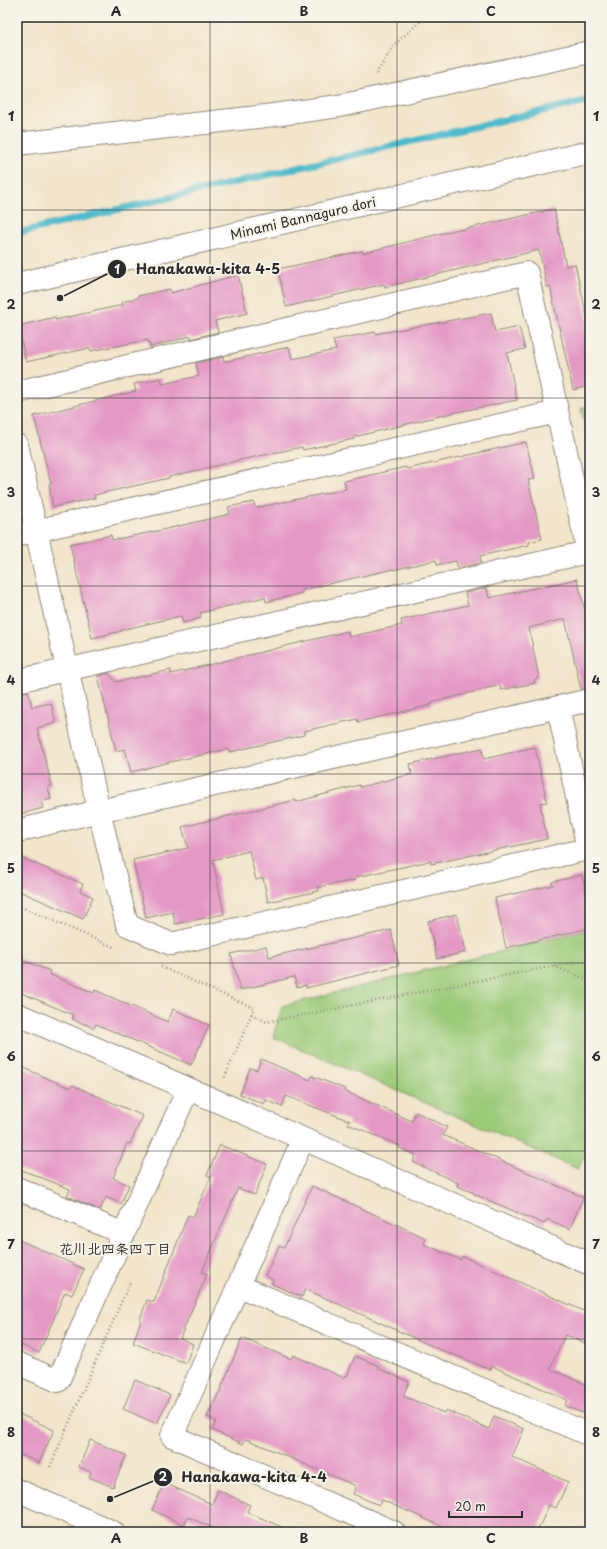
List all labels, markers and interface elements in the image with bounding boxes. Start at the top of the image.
text: A [111,1,121,20]
text: B [300,1,309,20]
text: C [486,1,496,20]
text: 1 [8,106,14,125]
text: 1 [593,106,599,125]
street label: Minami Bannaguro dori [228,191,378,244]
callout: Hanakawa-kita 4-5 [107,256,289,282]
text: Hanakawa-kita 4-5 [136,258,280,279]
text: 1 [114,260,120,278]
text: 2 [6,294,16,313]
text: 2 [591,294,601,313]
text: 3 [7,482,16,501]
text: 3 [592,482,601,501]
text: 4 [7,670,16,689]
text: 4 [592,670,601,689]
text: 5 [7,858,15,877]
text: 5 [592,858,600,877]
text: 6 [6,1046,16,1065]
text: 6 [591,1046,601,1065]
text: 7 [7,1234,15,1253]
text: 7 [592,1234,600,1253]
district label: 花川北四条四丁目 [59,1238,171,1259]
text: 8 [7,1422,15,1441]
text: 8 [592,1422,600,1441]
callout: Hanakawa-kita 4-4 [153,1464,335,1490]
text: Hanakawa-kita 4-4 [181,1466,327,1487]
text: 2 [159,1467,168,1485]
scale bar [449,1493,522,1519]
text: 20 m [455,1497,486,1515]
text: A [111,1528,121,1547]
text: B [300,1528,309,1547]
text: C [486,1528,496,1547]

